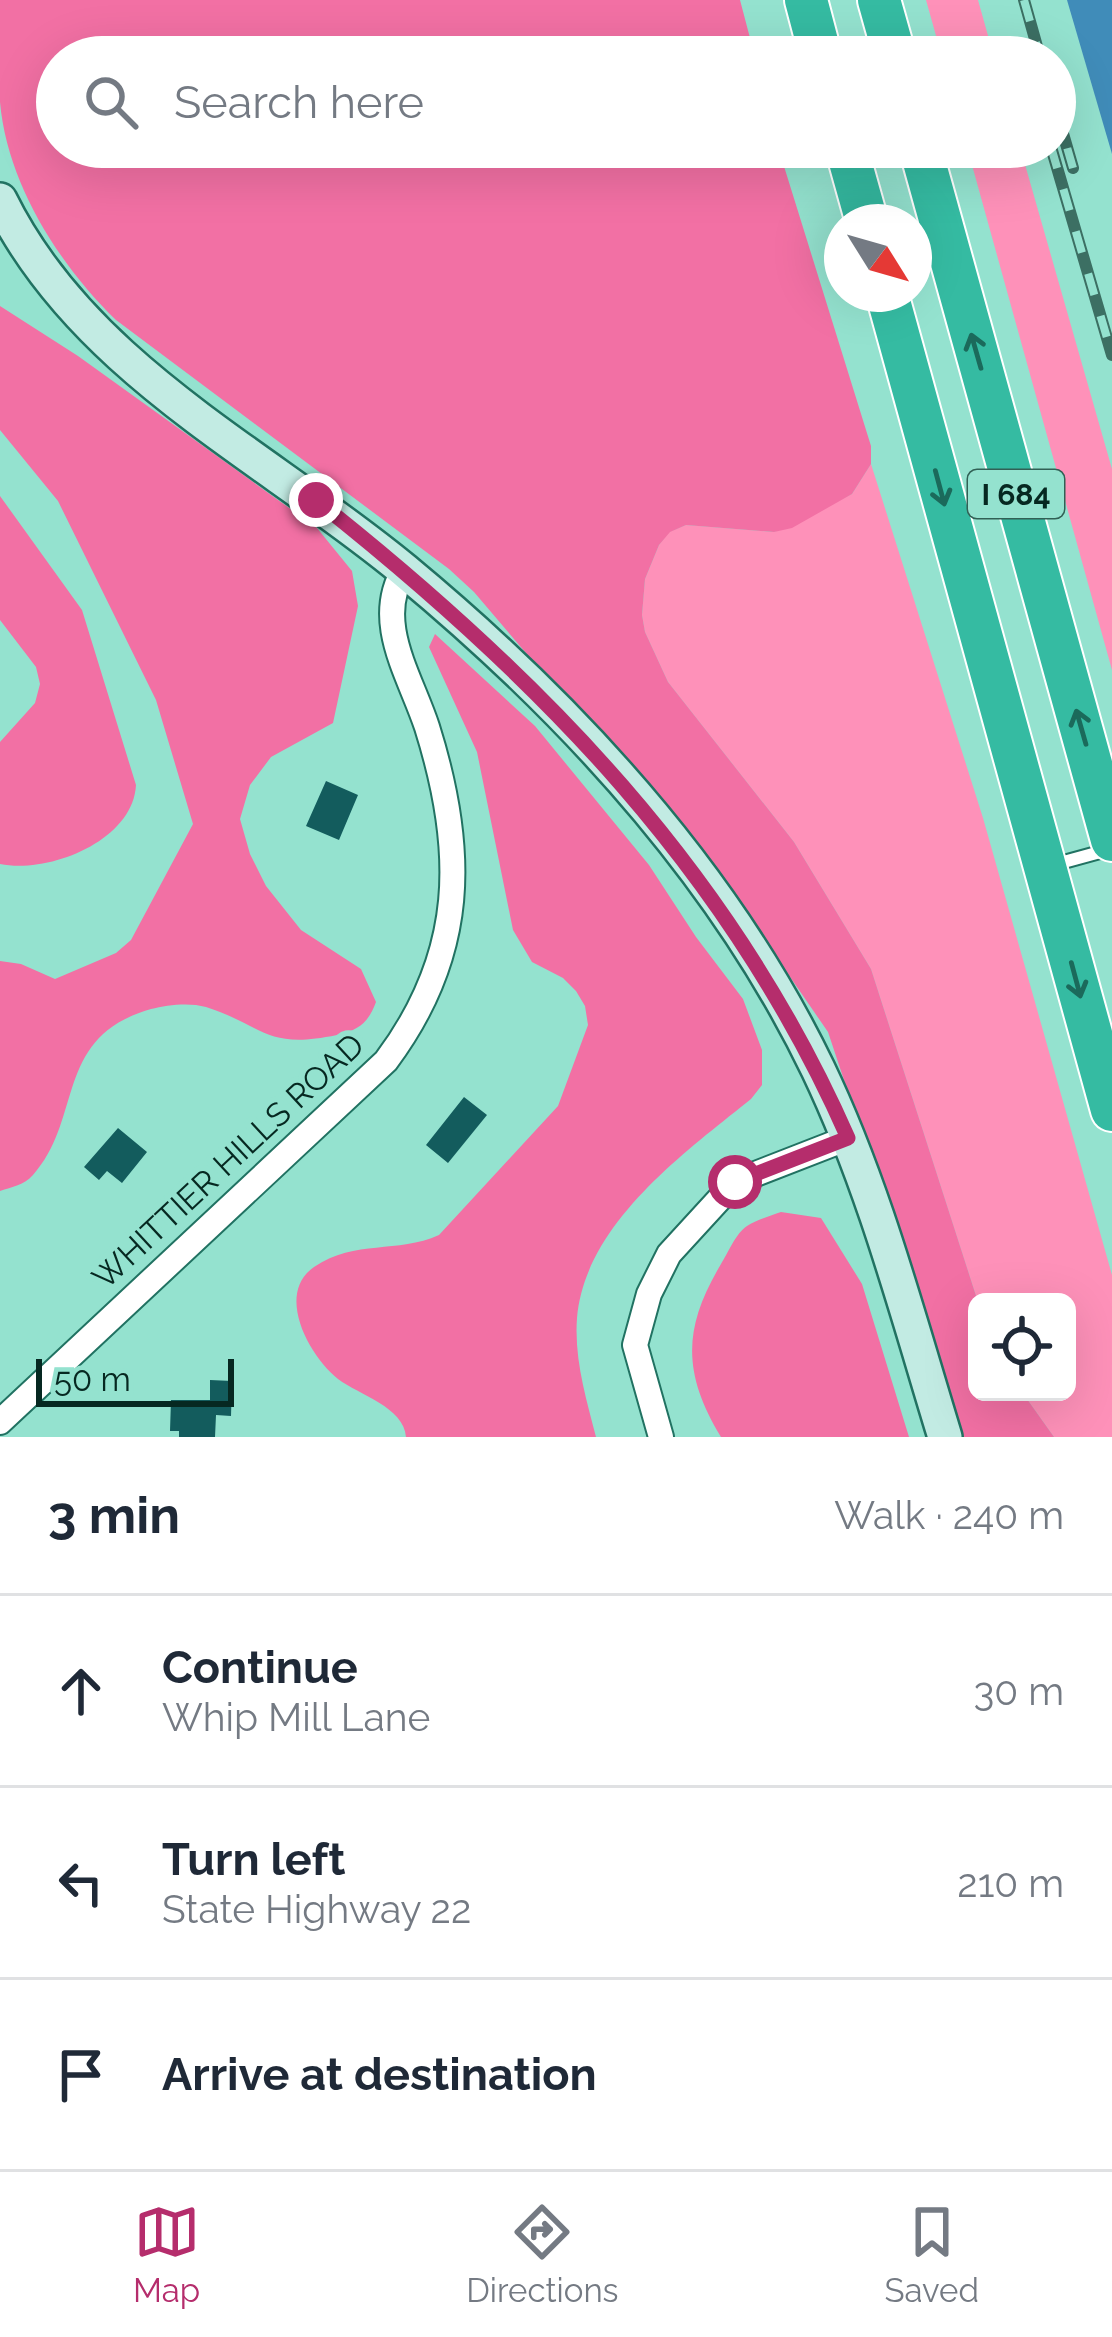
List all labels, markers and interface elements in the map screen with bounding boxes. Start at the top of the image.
search box [36,36,1076,168]
icon: search [78,69,144,135]
text: Search here [174,76,424,129]
north arrow [824,204,932,312]
one-way arrow [964,333,986,371]
one-way arrow [931,468,953,506]
road number: I 684 [968,470,1064,518]
route end [289,473,343,527]
one-way arrow [1068,709,1090,747]
one-way arrow [1066,960,1088,998]
street label: WHITTIER HILLS ROAD [84,1025,372,1297]
route start [708,1155,762,1209]
map controls [968,1293,1076,1401]
button: locate [968,1293,1076,1401]
scale bar [36,1353,234,1406]
text: 50 m [54,1360,131,1399]
text: 3 min [48,1485,180,1545]
text: Walk · 240 m [834,1492,1064,1538]
text: Continue [162,1641,358,1694]
icon: ahead [48,1658,114,1724]
text: 30 m [974,1668,1064,1714]
text: Whip Mill Lane [162,1694,430,1740]
text: Turn left [162,1833,345,1886]
icon: left [48,1850,114,1916]
text: 210 m [957,1860,1064,1906]
text: State Highway 22 [162,1886,471,1932]
icon: arrive [48,2042,114,2108]
text: Arrive at destination [162,2048,597,2101]
tab: Map [133,2199,200,2310]
tab: Directions [466,2199,619,2310]
tab: Saved [885,2199,979,2310]

